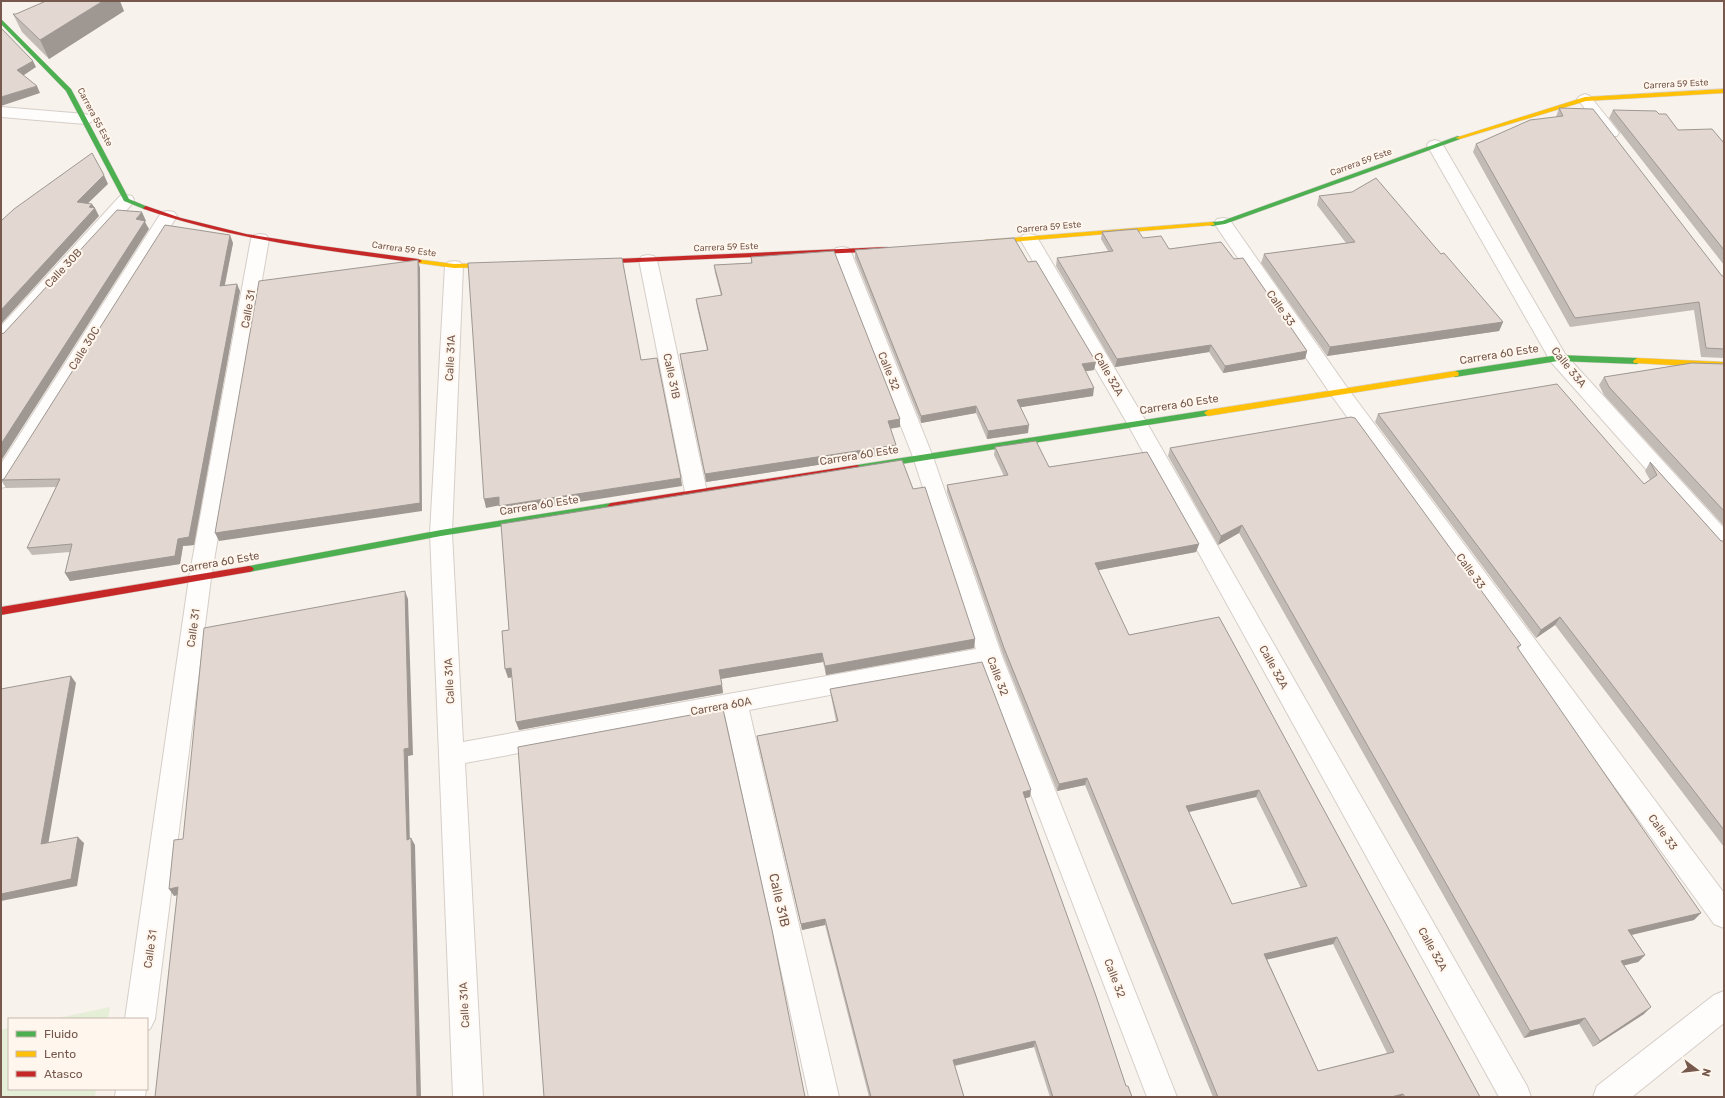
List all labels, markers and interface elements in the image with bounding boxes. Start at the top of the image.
street label: Carrera 59 Este [1643,77,1709,91]
street label: Carrera 55 Este [75,86,115,148]
street label: Carrera 59 Este [1329,146,1393,178]
street label: Carrera 59 Este [1016,219,1082,235]
street label: Carrera 59 Este [371,240,437,258]
street label: Carrera 59 Este [693,241,759,253]
street label: Calle 30B [42,246,85,291]
street label: Calle 33 [1264,288,1298,329]
street label: Calle 31 [239,289,258,329]
street label: Calle 30C [66,324,103,372]
street label: Calle 31A [443,334,458,381]
street label: Carrera 60 Este [1459,342,1539,367]
street label: Calle 33A [1548,344,1589,391]
street label: Calle 32 [875,350,902,392]
street label: Calle 32A [1091,350,1127,399]
street label: Calle 31B [660,352,683,400]
street label: Carrera 60 Este [1139,392,1219,417]
street label: Carrera 60 Este [819,443,899,468]
street label: Carrera 60 Este [499,493,579,518]
street label: Carrera 60 Este [180,549,260,576]
street label: Calle 33 [1453,551,1488,592]
street label: Calle 31 [184,608,203,648]
street label: Calle 32A [1256,643,1291,692]
street label: Calle 32 [984,655,1011,697]
street label: Calle 31A [442,657,457,704]
street label: Carrera 60A [690,695,753,718]
street label: Calle 33 [1645,812,1680,853]
street label: Calle 31B [766,872,793,928]
street label: Calle 32A [1415,925,1450,974]
street label: Calle 31 [141,929,160,969]
street label: Calle 32 [1101,957,1128,999]
street label: Calle 31A [457,981,472,1028]
legend [8,1018,148,1090]
text: Fluido [44,1027,78,1041]
text: Lento [44,1047,76,1061]
north arrow [1677,1050,1717,1090]
text: Atasco [44,1067,83,1081]
text: N [1699,1067,1713,1078]

